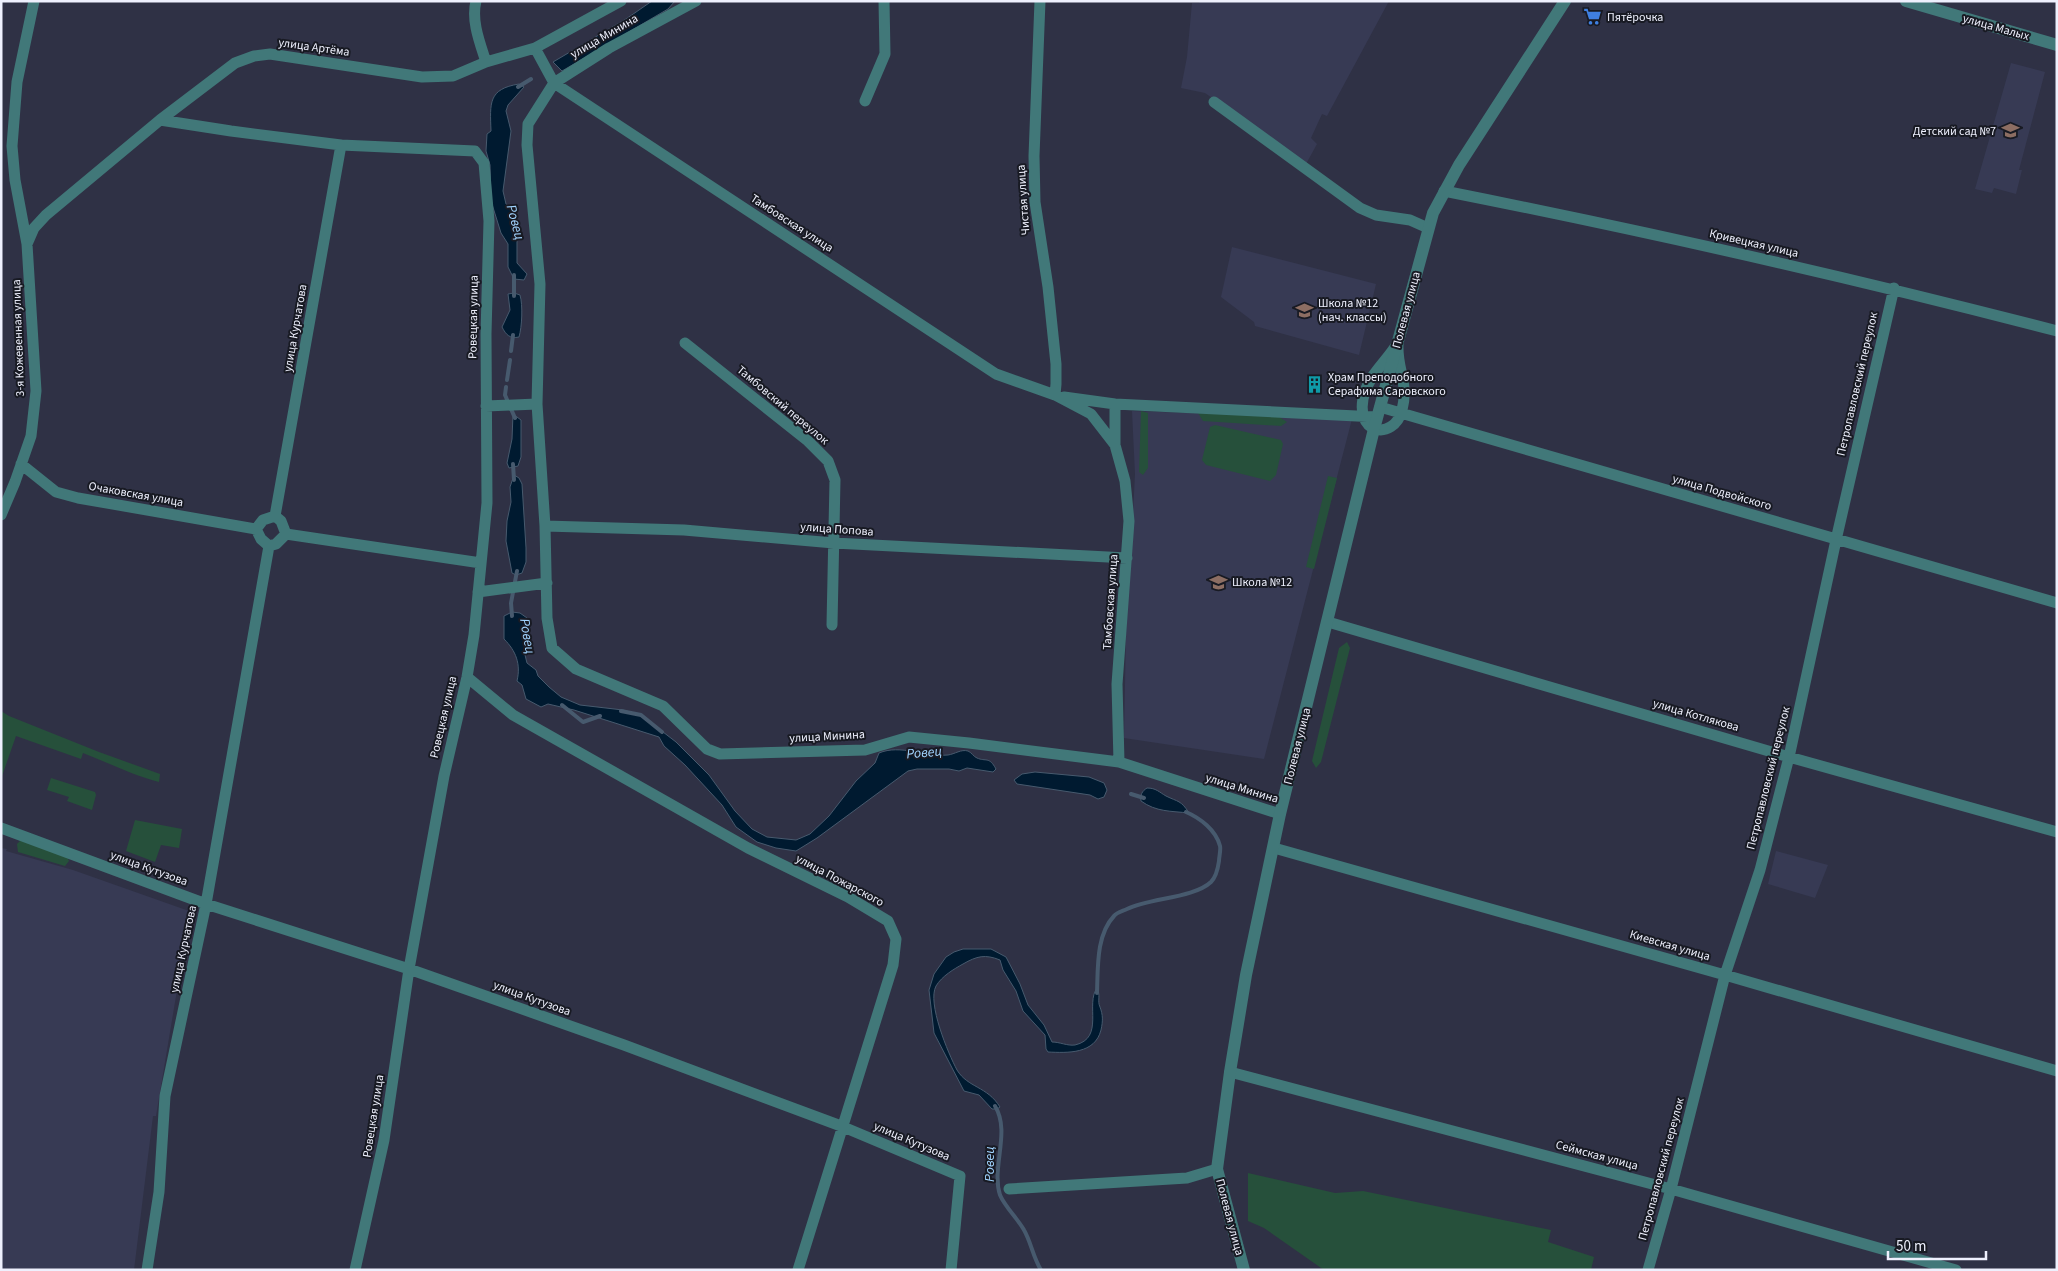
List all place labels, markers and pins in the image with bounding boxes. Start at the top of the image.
supermarket icon: Пятёрочка [1583,7,1603,27]
place label: Пятёрочка [1607,9,1663,26]
school or university icon: Детский сад №7 [2000,121,2020,141]
place label: Детский сад №7 [1913,123,1996,140]
place label: Школа №12 (нач. классы) [1318,295,1387,326]
school or university icon: Школа №12 (нач. классы) [1294,300,1314,320]
place label: Храм Преподобного Серафима Саровского [1328,369,1446,400]
building icon: Храм Преподобного Серафима Саровского [1304,374,1324,394]
school or university icon: Школа №12 [1208,572,1228,592]
place label: Школа №12 [1232,574,1292,591]

